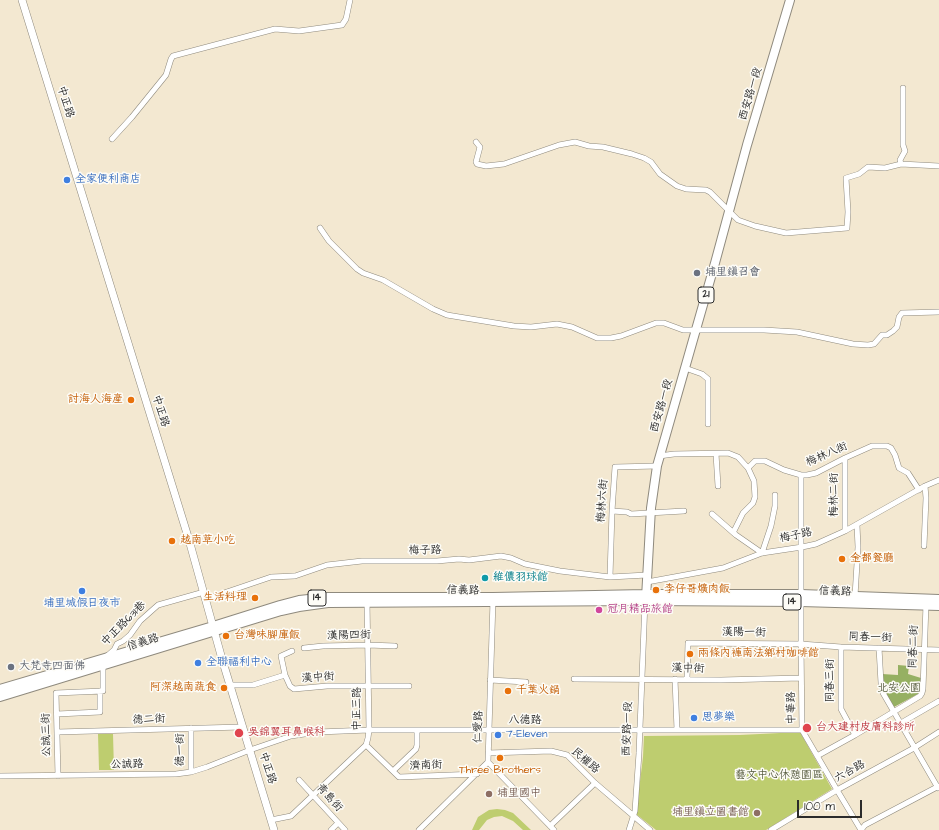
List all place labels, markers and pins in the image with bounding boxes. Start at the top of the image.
place label: 全家便利商店 [75,173,141,187]
marker: 全家便利商店 [62,175,72,185]
place label: 埔里鎮召會 [705,266,760,280]
marker: 埔里鎮召會 [692,268,702,278]
place label: 討海人海產 [68,393,123,407]
marker: 討海人海產 [126,395,136,405]
place label: 越南草小吃 [180,534,235,548]
marker: 越南草小吃 [167,536,177,546]
place label: 金都餐廳 [850,552,894,566]
marker: 金都餐廳 [837,554,847,564]
place label: 維儂羽球館 [493,571,548,585]
marker: 維儂羽球館 [480,573,490,583]
place label: 李仔哥爌肉飯 [664,583,730,597]
marker: 李仔哥爌肉飯 [651,585,661,595]
marker: 埔里城假日夜市 [77,586,87,596]
place label: 生活料理 [203,591,247,605]
marker: 生活料理 [250,593,260,603]
place label: 埔里城假日夜市 [44,597,120,611]
place label: 冠月精品旅館 [607,603,673,617]
marker: 冠月精品旅館 [594,605,604,615]
place label: 台灣味腳庫飯 [234,629,300,643]
marker: 台灣味腳庫飯 [221,631,231,641]
place label: 兩條內褲南法鄉村咖啡館 [698,647,819,661]
marker: 兩條內褲南法鄉村咖啡館 [685,649,695,659]
place label: 全聯福利中心 [206,656,272,670]
marker: 全聯福利中心 [193,658,203,668]
place label: 大梵寺四面佛 [19,660,85,674]
marker: 大梵寺四面佛 [6,662,16,672]
place label: 阿深越南蔬食 [150,681,216,695]
marker: 阿深越南蔬食 [219,683,229,693]
place label: 千葉火鍋 [516,684,560,698]
marker: 千葉火鍋 [503,686,513,696]
place label: 思夢樂 [702,711,735,725]
marker: 思夢樂 [689,713,699,723]
place label: 台大建村皮膚科診所 [816,721,915,735]
marker: 台大建村皮膚科診所 [801,722,813,734]
place label: 吳錦翼耳鼻喉科 [248,726,325,740]
marker: 吳錦翼耳鼻喉科 [233,727,245,739]
place label: 7-Eleven [506,728,548,742]
marker: 7-Eleven [493,730,503,740]
marker: Three Brothers [495,753,505,763]
place label: Three Brothers [459,764,541,778]
place label: 埔里國中 [497,787,541,801]
marker: 埔里國中 [484,789,494,799]
place label: 埔里鎮立圖書館 [672,806,749,820]
marker: 埔里鎮立圖書館 [752,808,762,818]

